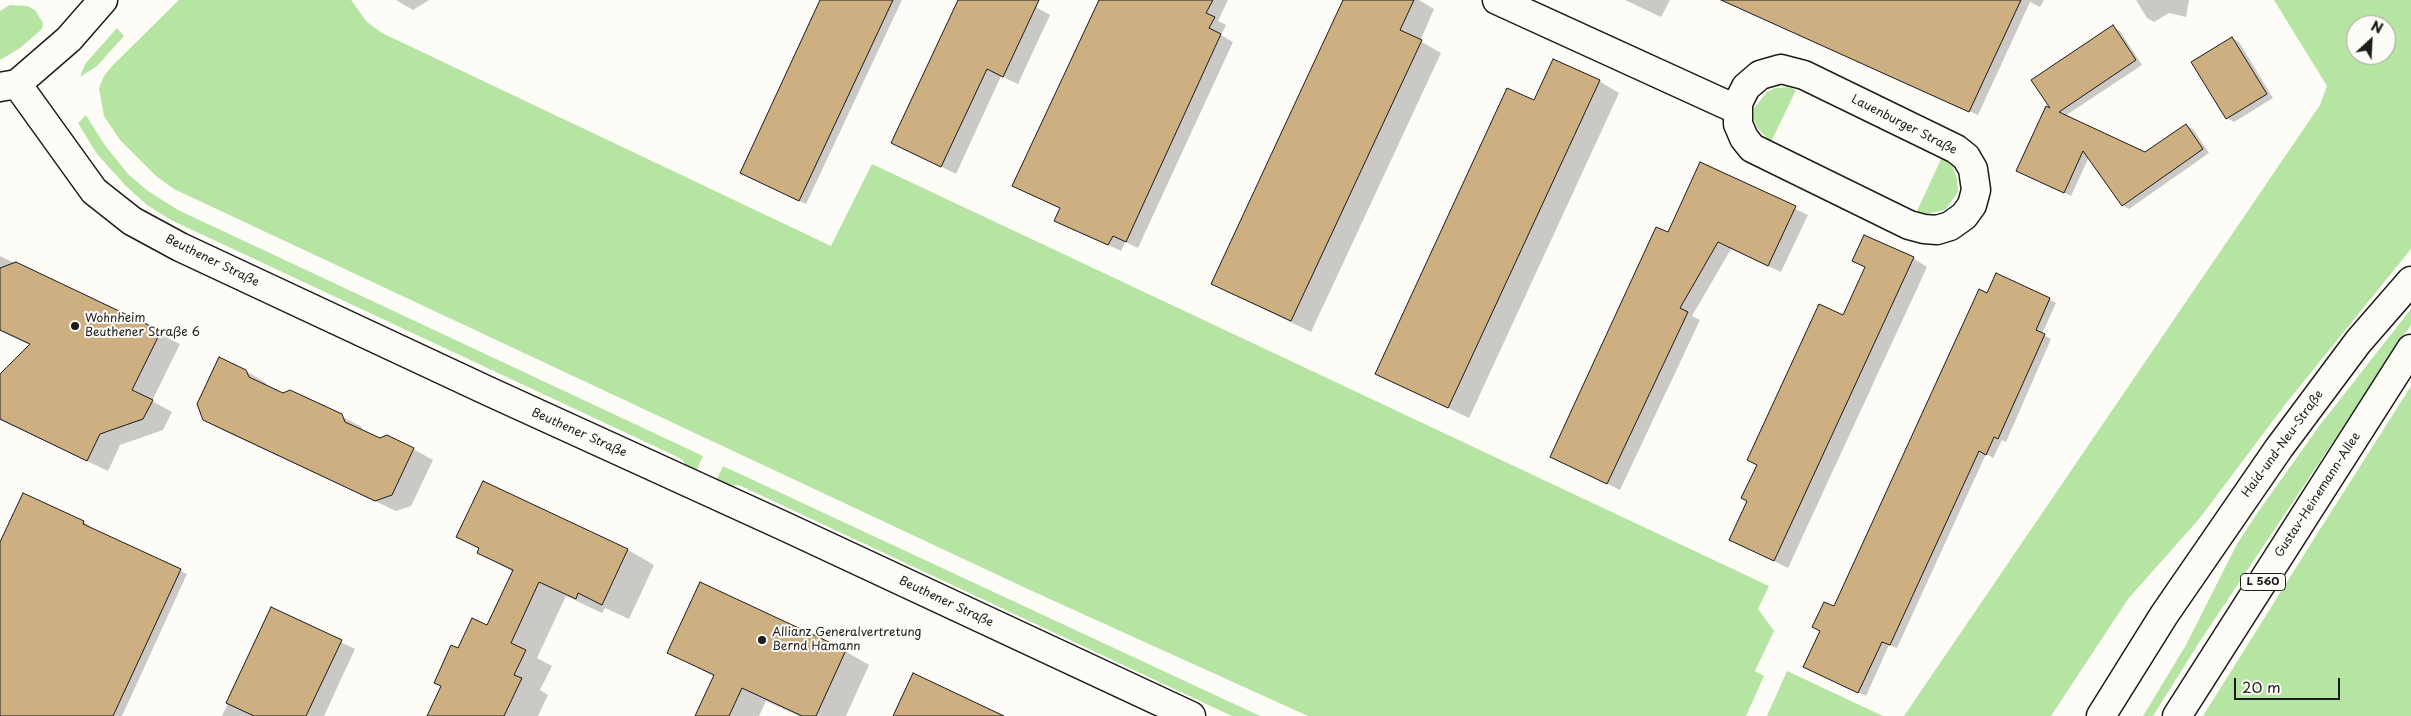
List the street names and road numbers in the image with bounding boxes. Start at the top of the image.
street label: Lauenburger Straße [1849,92,1959,158]
street label: Beuthener Straße [163,232,261,290]
street label: Haid-und-Neu-Straße [2239,388,2327,500]
street label: Beuthener Straße [529,406,629,460]
street label: Gustav-Heinemann-Allee [2272,430,2364,560]
street label: Beuthener Straße [896,574,996,630]
road number: L 560 [2240,574,2286,590]

